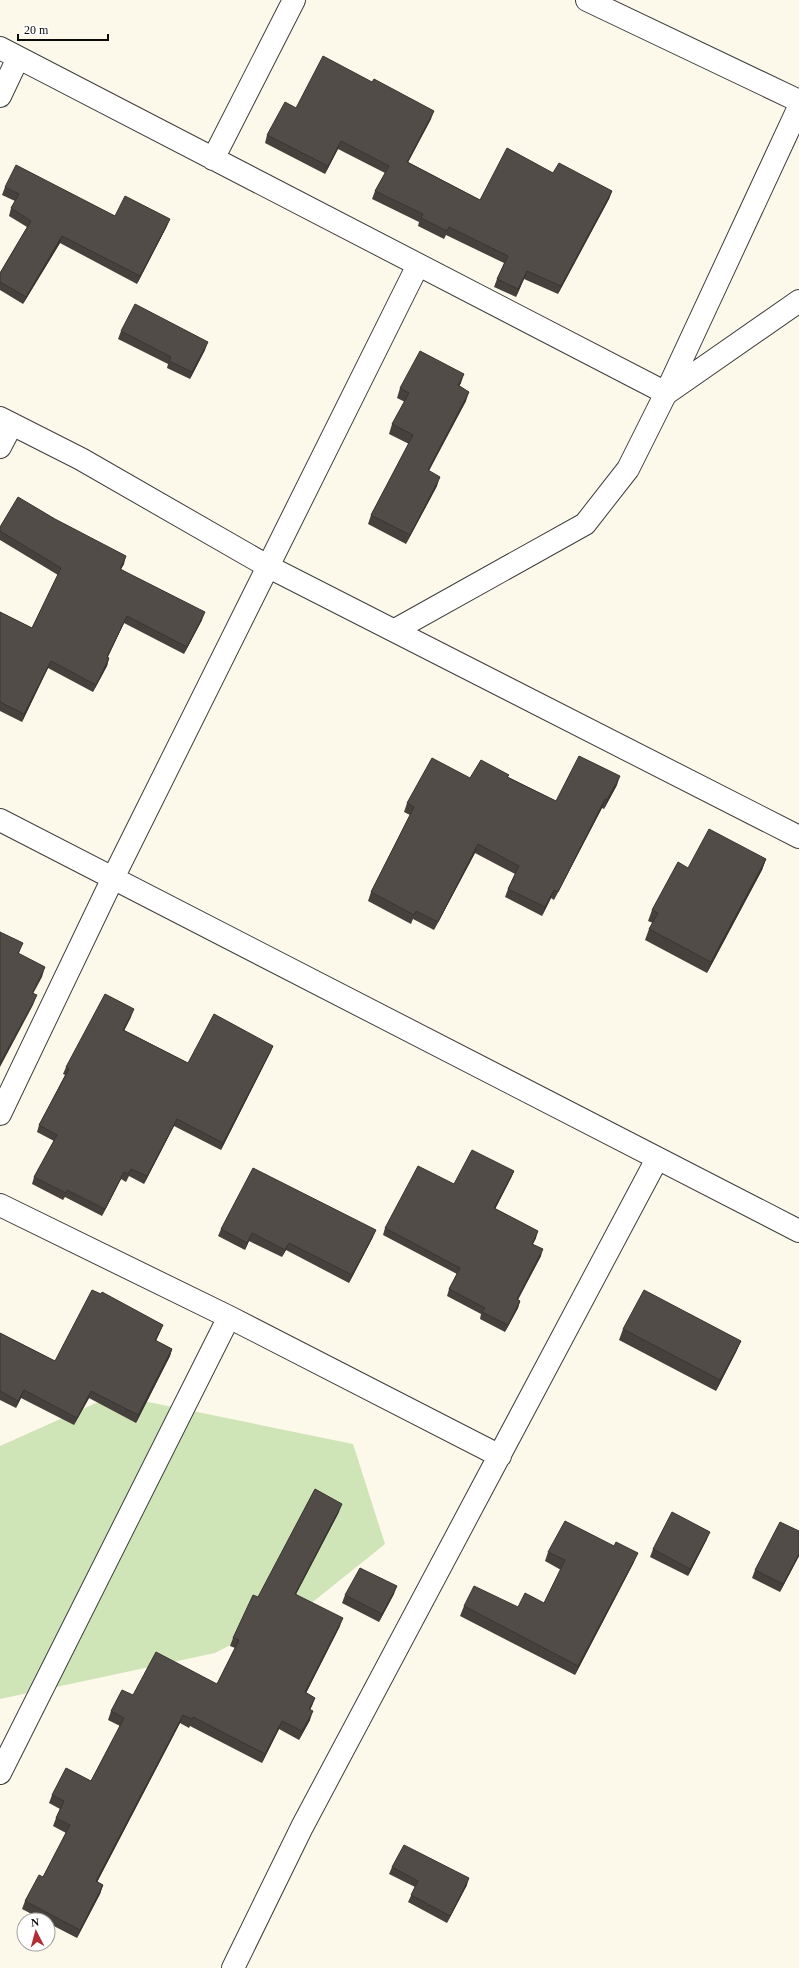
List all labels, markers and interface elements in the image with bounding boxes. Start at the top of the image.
scale bar [18,16,108,42]
text: 20 m [24,23,49,37]
north arrow [16,1912,56,1952]
text: N [30,1916,40,1928]

